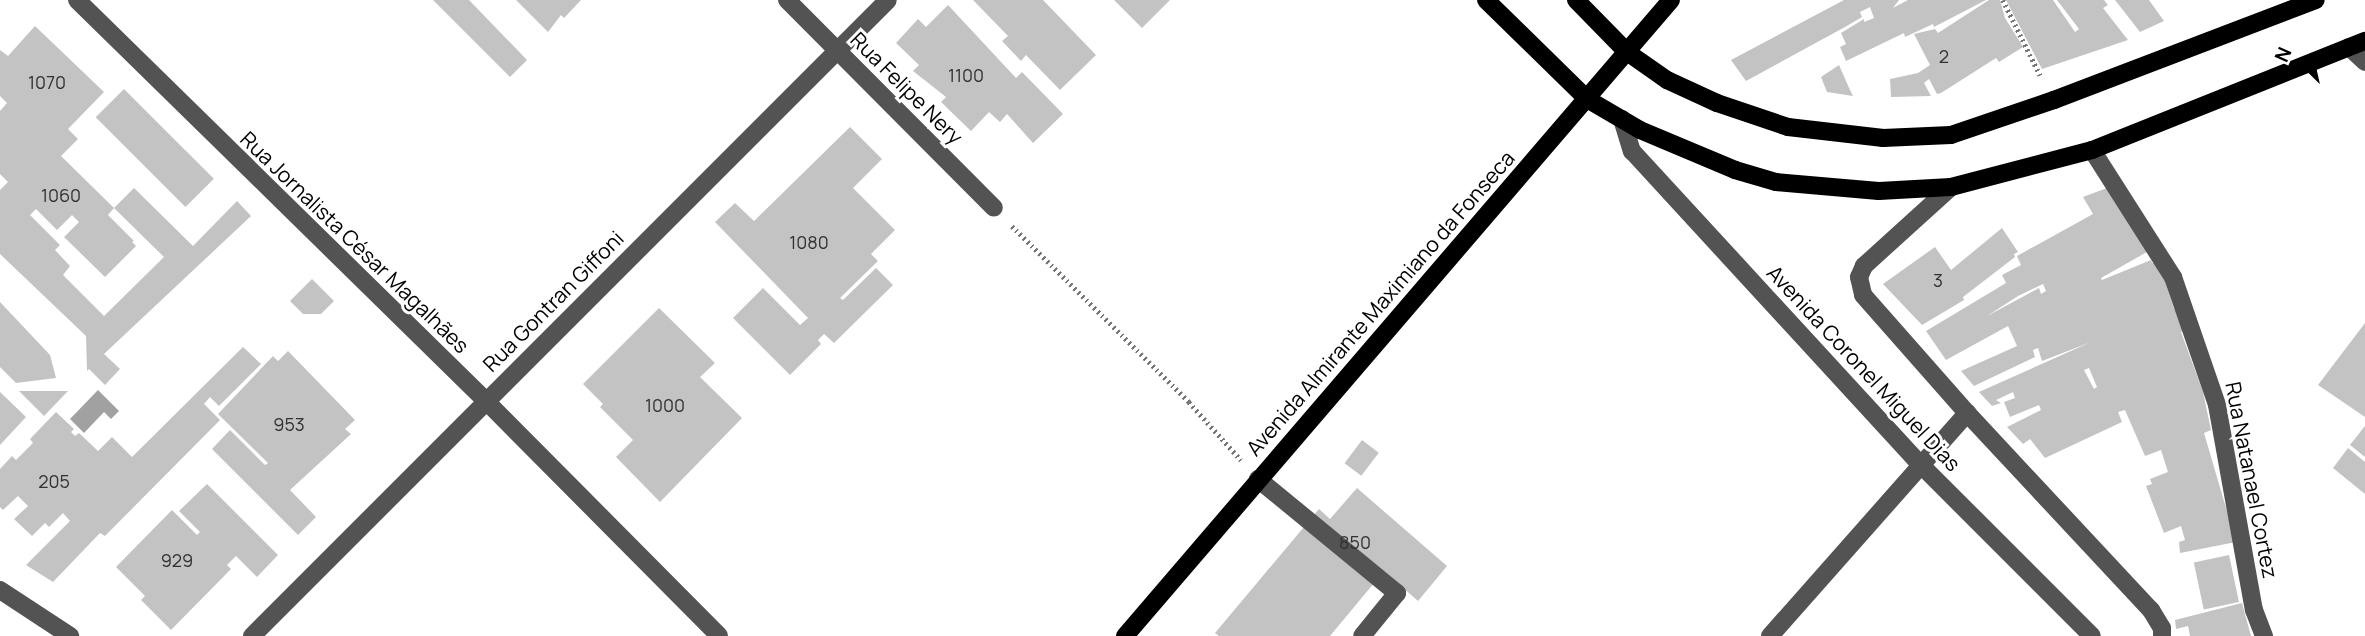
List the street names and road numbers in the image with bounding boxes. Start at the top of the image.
street label: Rua Felipe Nery [846,27,968,149]
street label: Rua Jornalista César Magalhães [235,126,475,358]
street label: Avenida Almirante Maximiano da Fonseca [1241,145,1519,461]
street label: Rua Gontran Giffoni [478,226,628,376]
street label: Avenida Coronel Miguel Dias [1762,260,1966,476]
street label: Rua Natanael Cortez [2221,380,2283,580]

